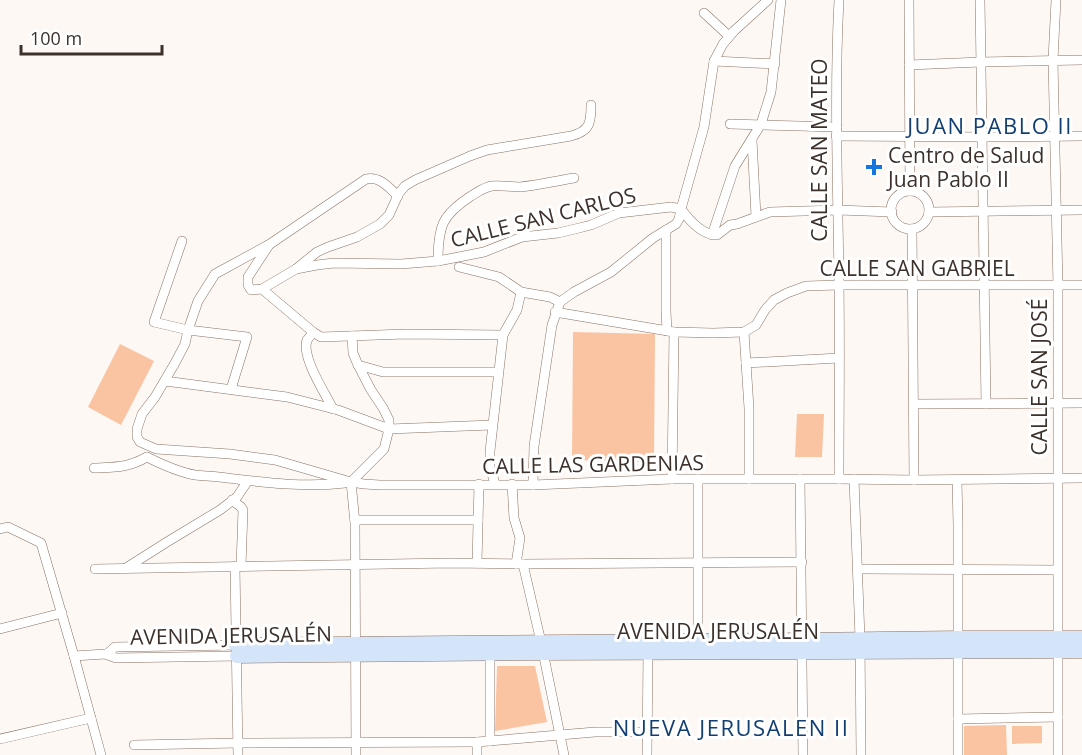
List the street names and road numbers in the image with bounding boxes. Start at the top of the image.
street label: CALLE SAN MATEO [805,58,833,242]
street label: CALLE SAN CARLOS [447,180,639,254]
street label: CALLE SAN GABRIEL [819,254,1015,282]
street label: CALLE SAN JOSÉ [1025,299,1053,455]
street label: CALLE LAS GARDENIAS [482,448,704,480]
street label: AVENIDA JERUSALÉN [617,617,819,645]
street label: AVENIDA JERUSALÉN [130,619,332,651]

